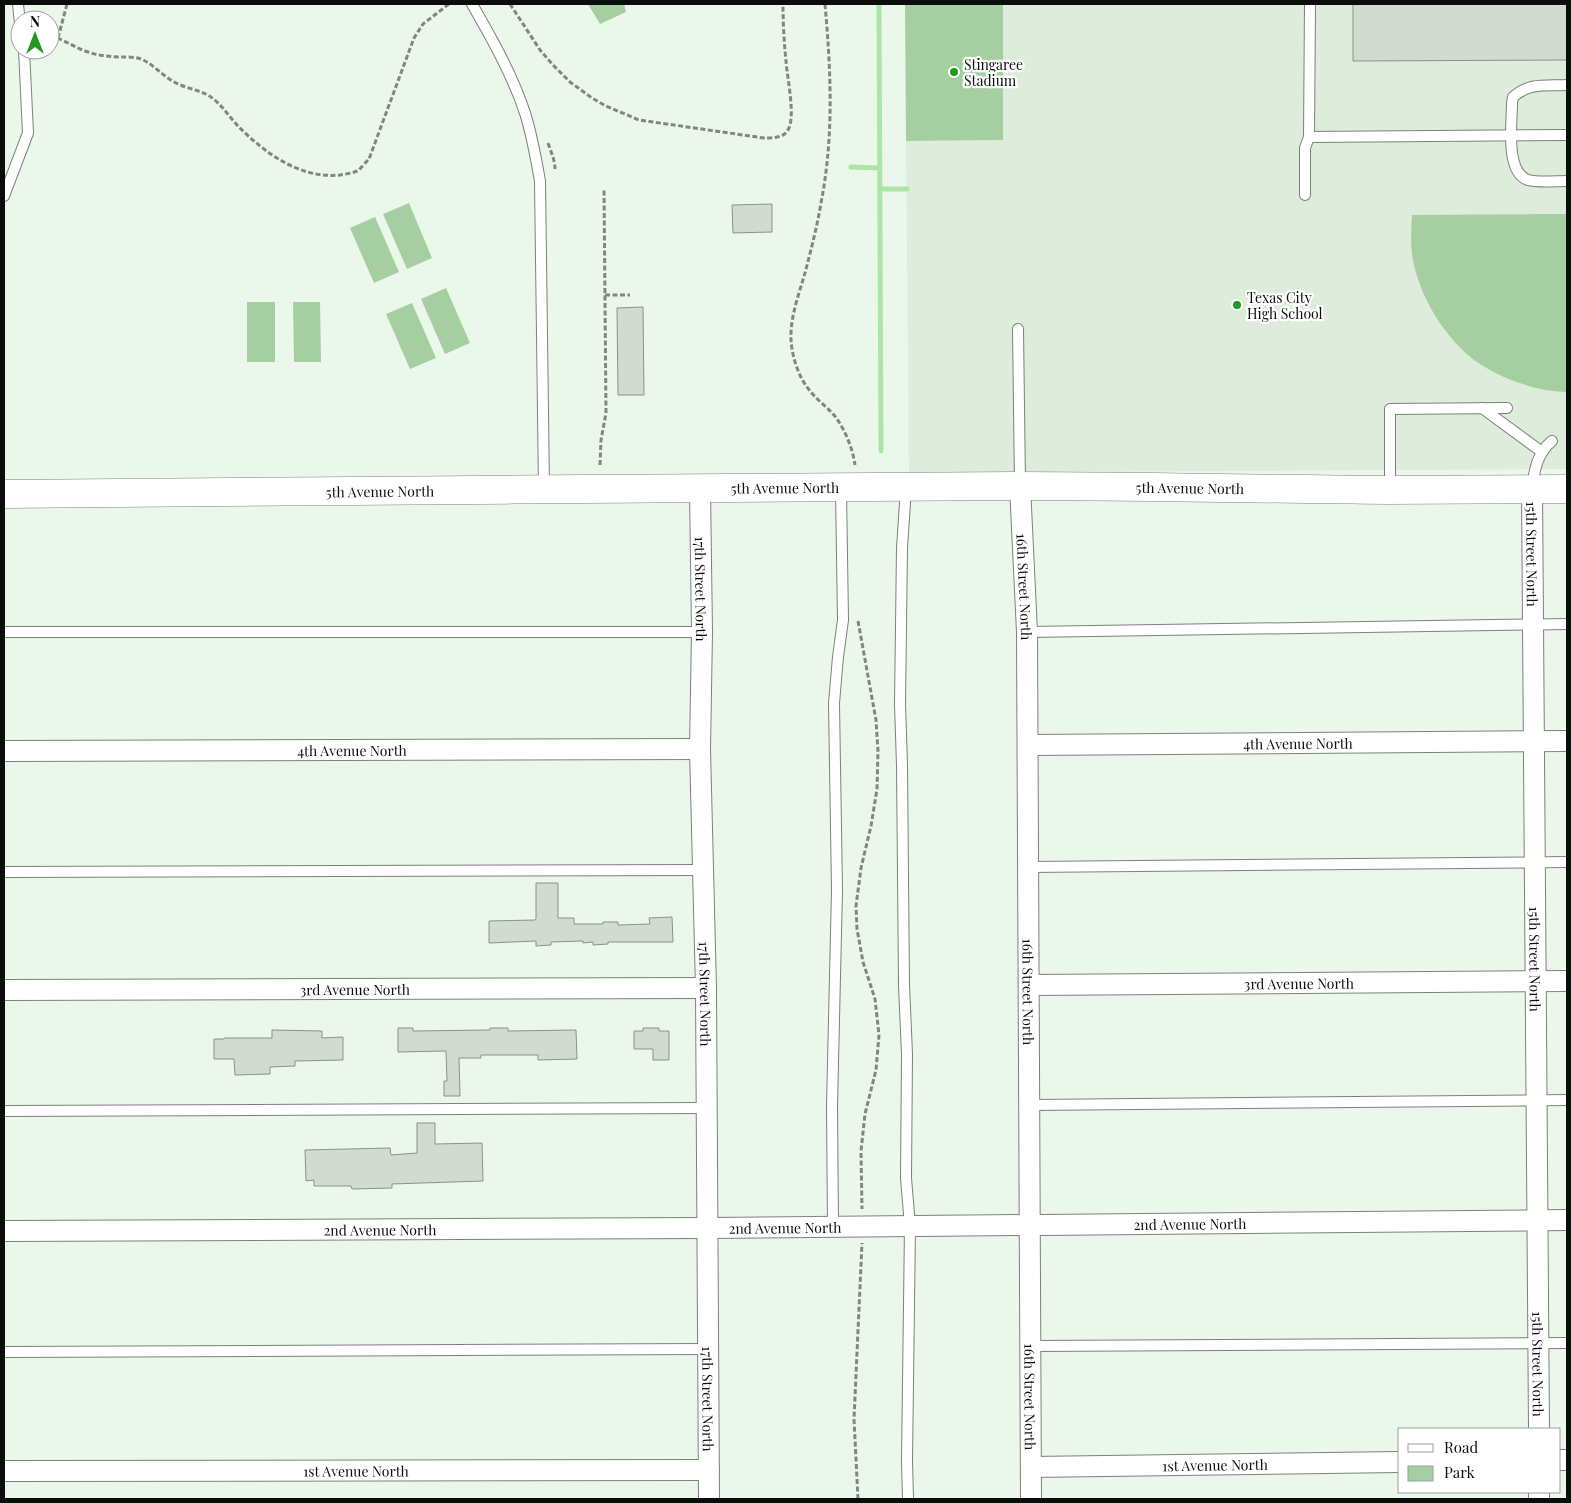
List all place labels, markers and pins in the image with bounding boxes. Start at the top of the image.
place label: Stingaree Stadium [964,55,1023,90]
marker: Stingaree Stadium [948,66,960,78]
place label: Texas City High School [1247,288,1323,323]
marker: Texas City High School [1231,299,1243,311]

